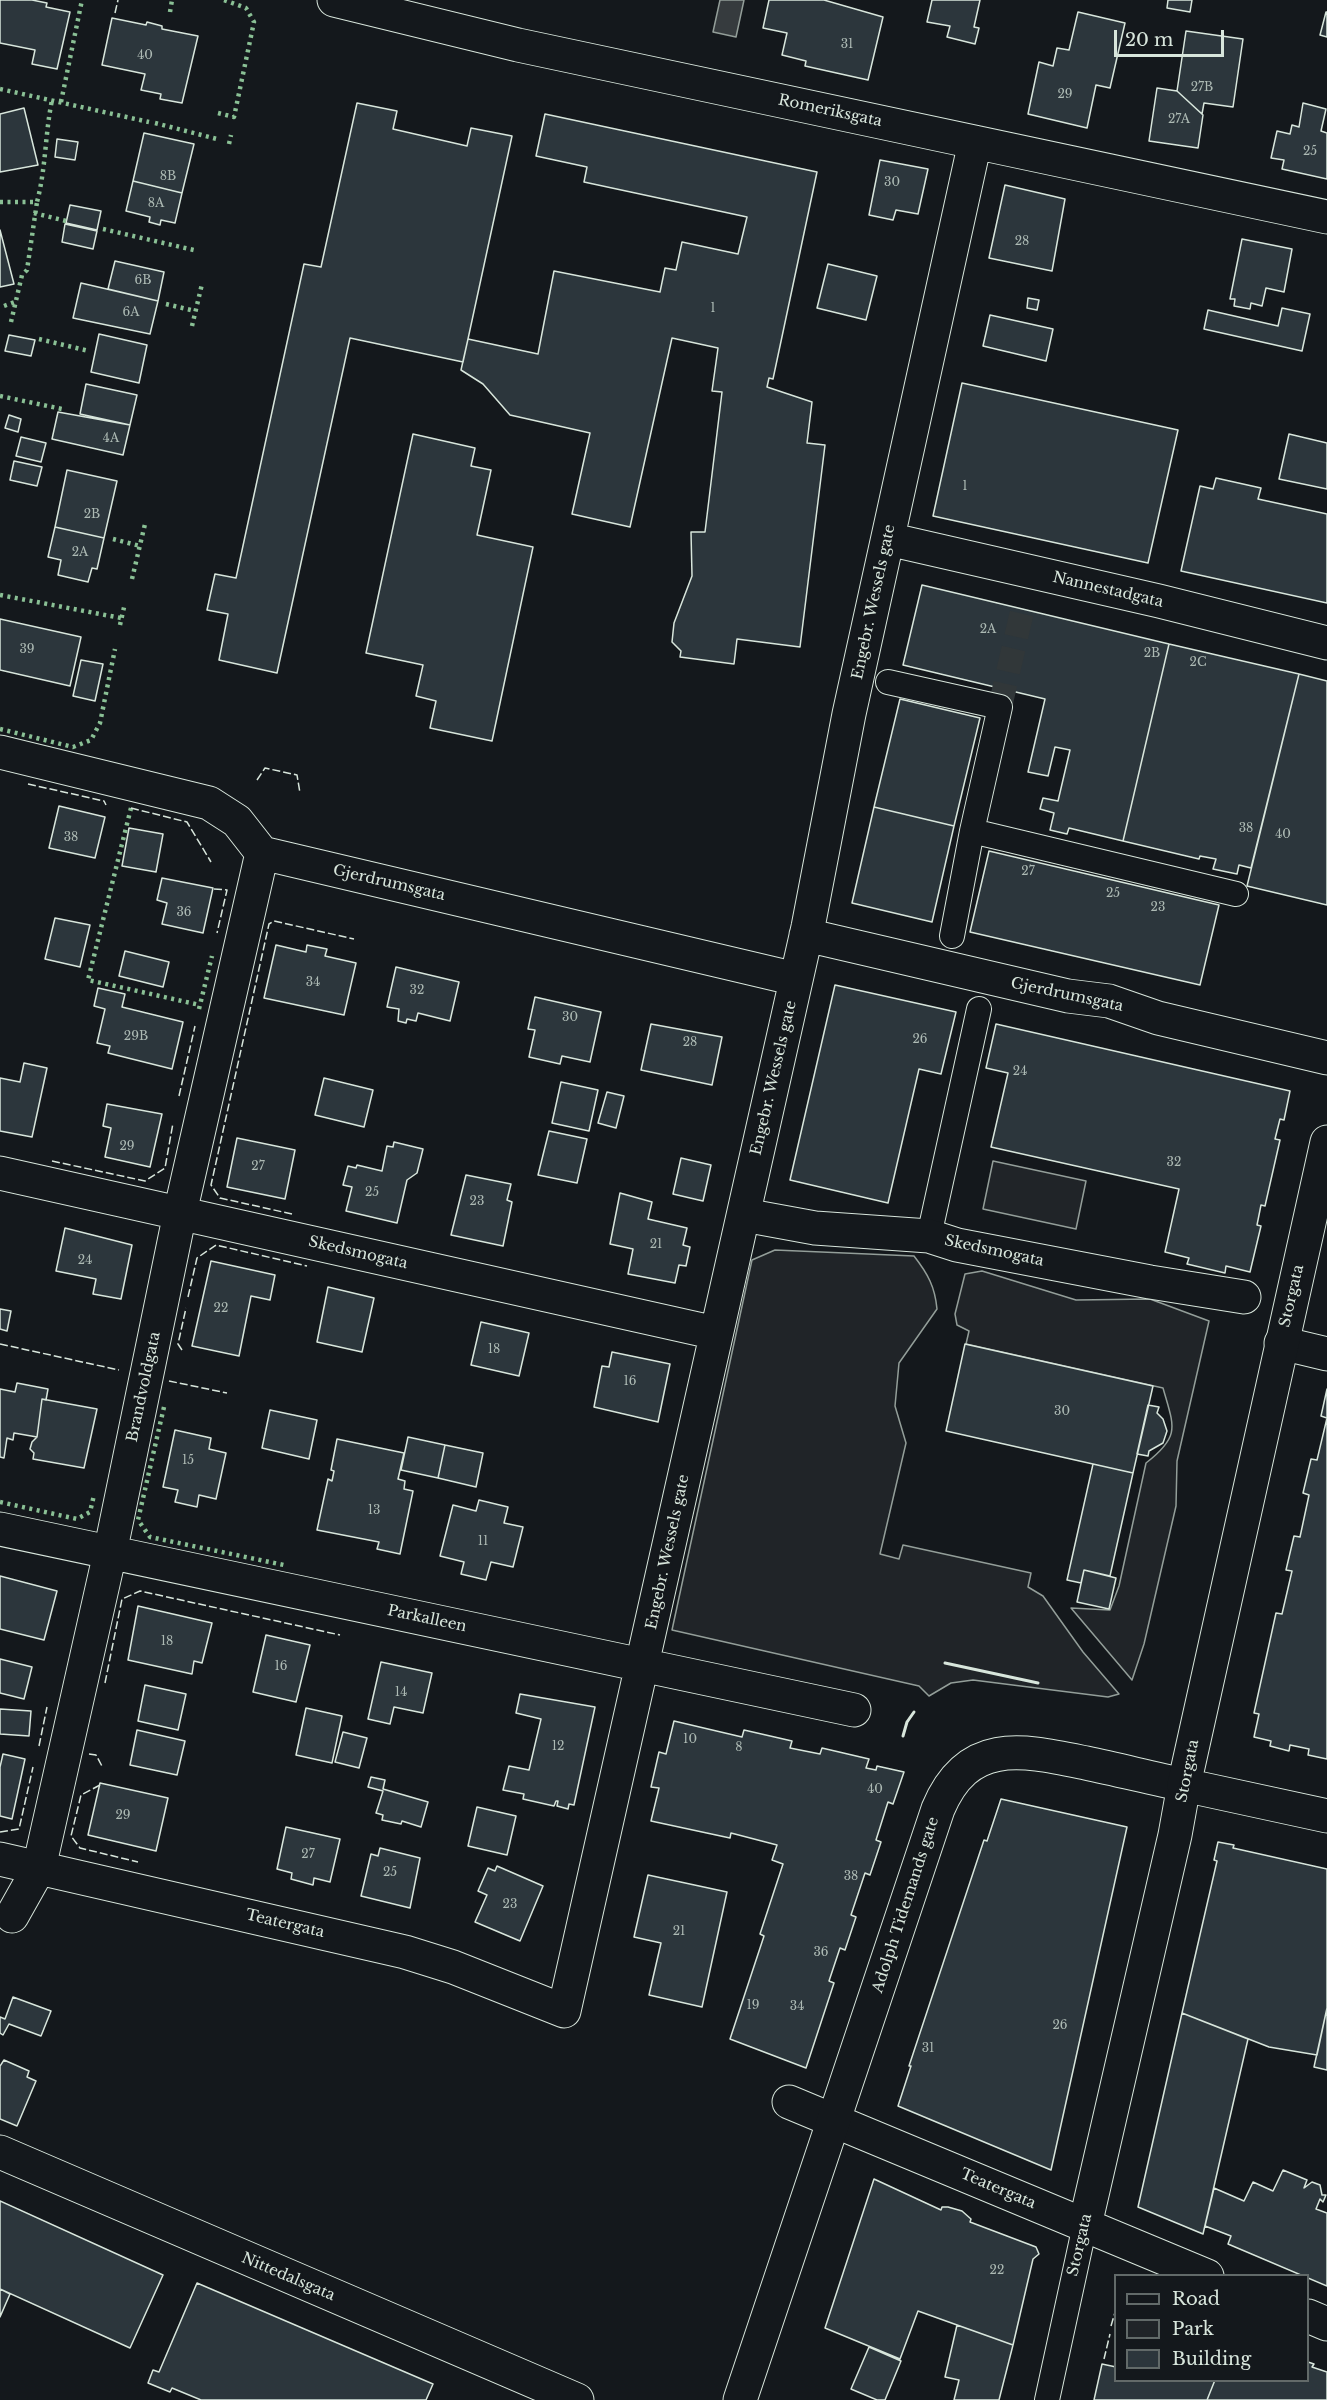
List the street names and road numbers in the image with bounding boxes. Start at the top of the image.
street label: Romeriksgata [776,91,884,131]
street label: Engebr. Wessels gate [849,523,899,681]
street label: Nannestadgata [1051,569,1165,611]
street label: Gjerdrumsgata [331,861,447,905]
street label: Gjerdrumsgata [1009,974,1125,1016]
street label: Engebr. Wessels gate [747,999,801,1157]
street label: Skedsmogata [943,1232,1045,1270]
street label: Skedsmogata [307,1233,409,1273]
street label: Storgata [1276,1263,1308,1329]
street label: Brandvoldgata [124,1330,164,1444]
street label: Engebr. Wessels gate [643,1473,693,1631]
street label: Parkalleen [386,1602,468,1636]
street label: Storgata [1173,1738,1203,1804]
street label: Adolph Tidemands gate [869,1815,943,1995]
street label: Teatergata [244,1906,326,1942]
street label: Teatergata [958,2165,1038,2213]
street label: Storgata [1064,2212,1096,2278]
street label: Nittedalsgata [239,2249,337,2305]

